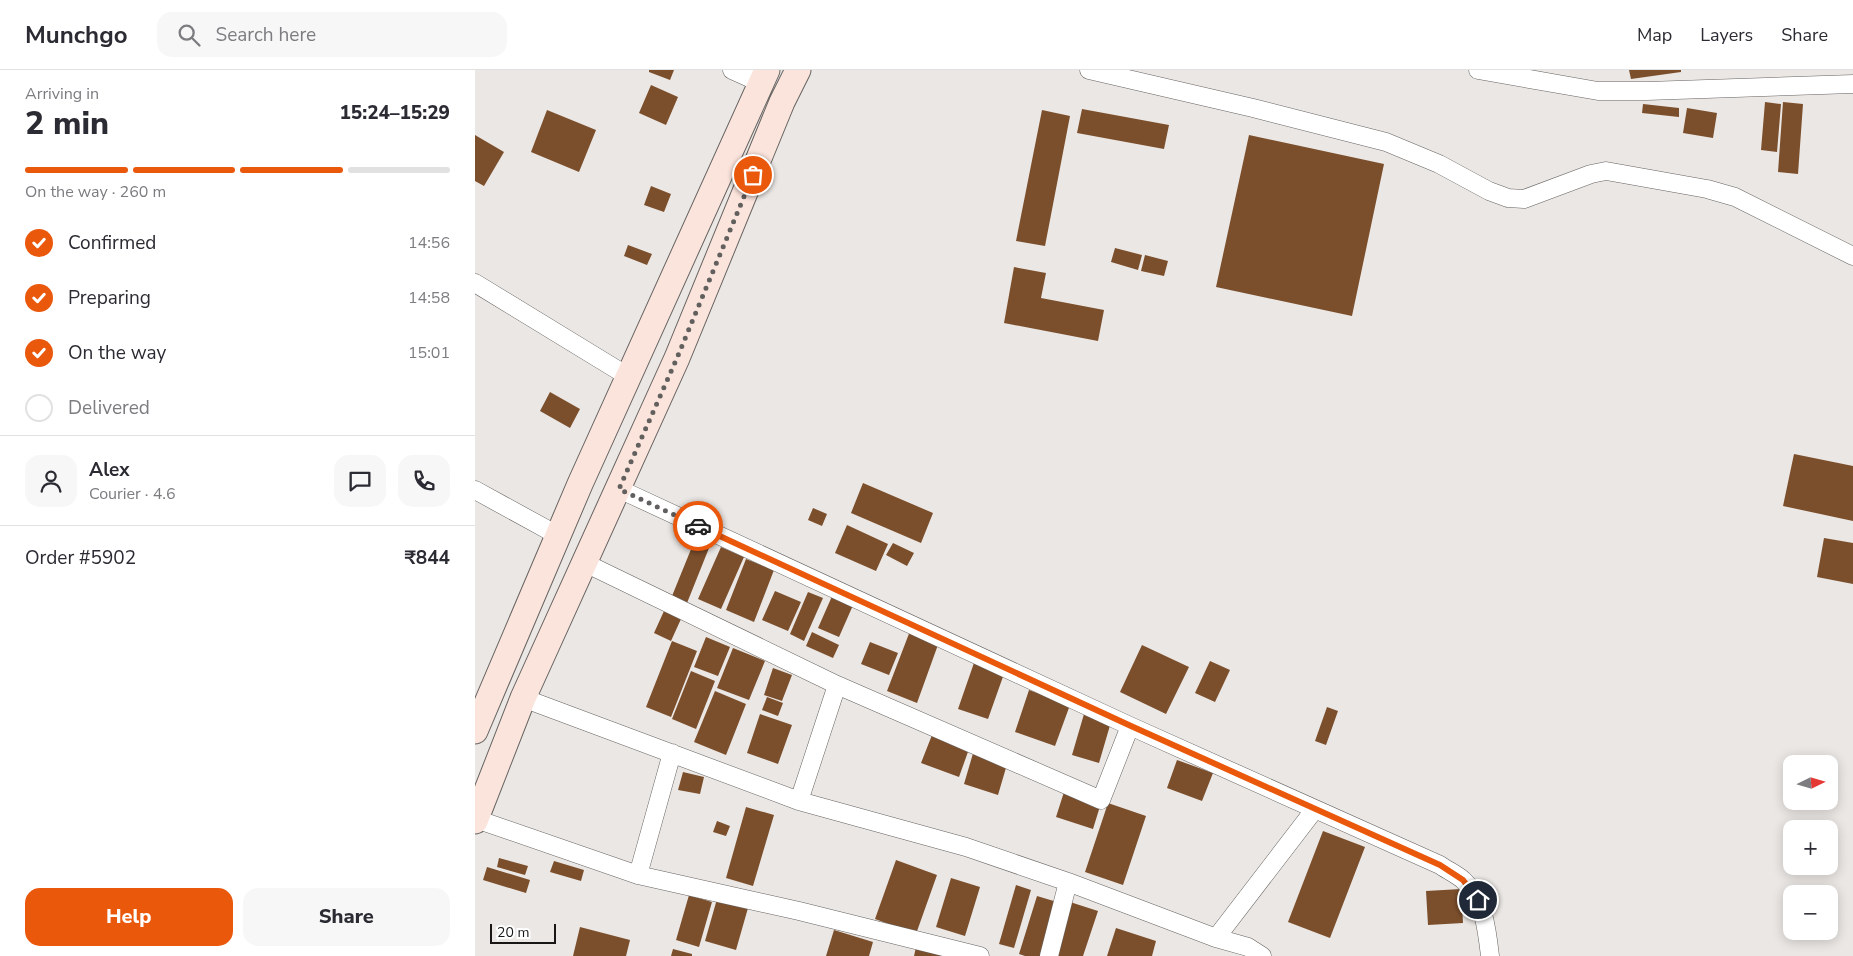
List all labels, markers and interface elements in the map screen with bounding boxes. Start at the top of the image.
search box [157,12,507,57]
text: Munchgo [25,19,127,51]
icon: search [175,21,203,49]
text: Search here [215,22,316,48]
text: Map [1637,23,1672,47]
text: Layers [1700,23,1753,47]
text: Share [1781,23,1828,47]
text: Arriving in [25,83,99,105]
text: 15:24–15:29 [339,100,450,126]
text: 2 min [25,102,109,145]
pin [732,154,774,196]
icon: bag [739,161,767,189]
text: On the way · 260 m [25,181,166,203]
icon: check [25,229,53,257]
text: Confirmed [68,230,156,256]
text: 14:56 [408,232,450,254]
icon: check [25,284,53,312]
text: Preparing [68,285,151,311]
text: 14:58 [408,287,450,309]
icon: check [25,339,53,367]
text: On the way [68,340,166,366]
text: 15:01 [408,342,450,364]
text: Delivered [68,395,150,421]
button: person [25,455,77,507]
button: chat [334,455,386,507]
button: phone [398,455,450,507]
text: Alex [89,457,130,483]
text: Courier · 4.6 [89,483,175,505]
courier [673,501,723,551]
icon: car [684,512,712,540]
text: Order #5902 [25,545,136,571]
text: ₹844 [404,545,450,571]
north arrow [1783,755,1837,810]
map controls [1783,755,1838,940]
button: + [1783,820,1838,875]
pin [1457,879,1499,921]
button: − [1783,885,1838,940]
icon: home [1464,886,1492,914]
button: Help [25,888,233,946]
button: Share [243,888,450,946]
scale bar [490,921,556,944]
text: 20 m [497,923,529,942]

